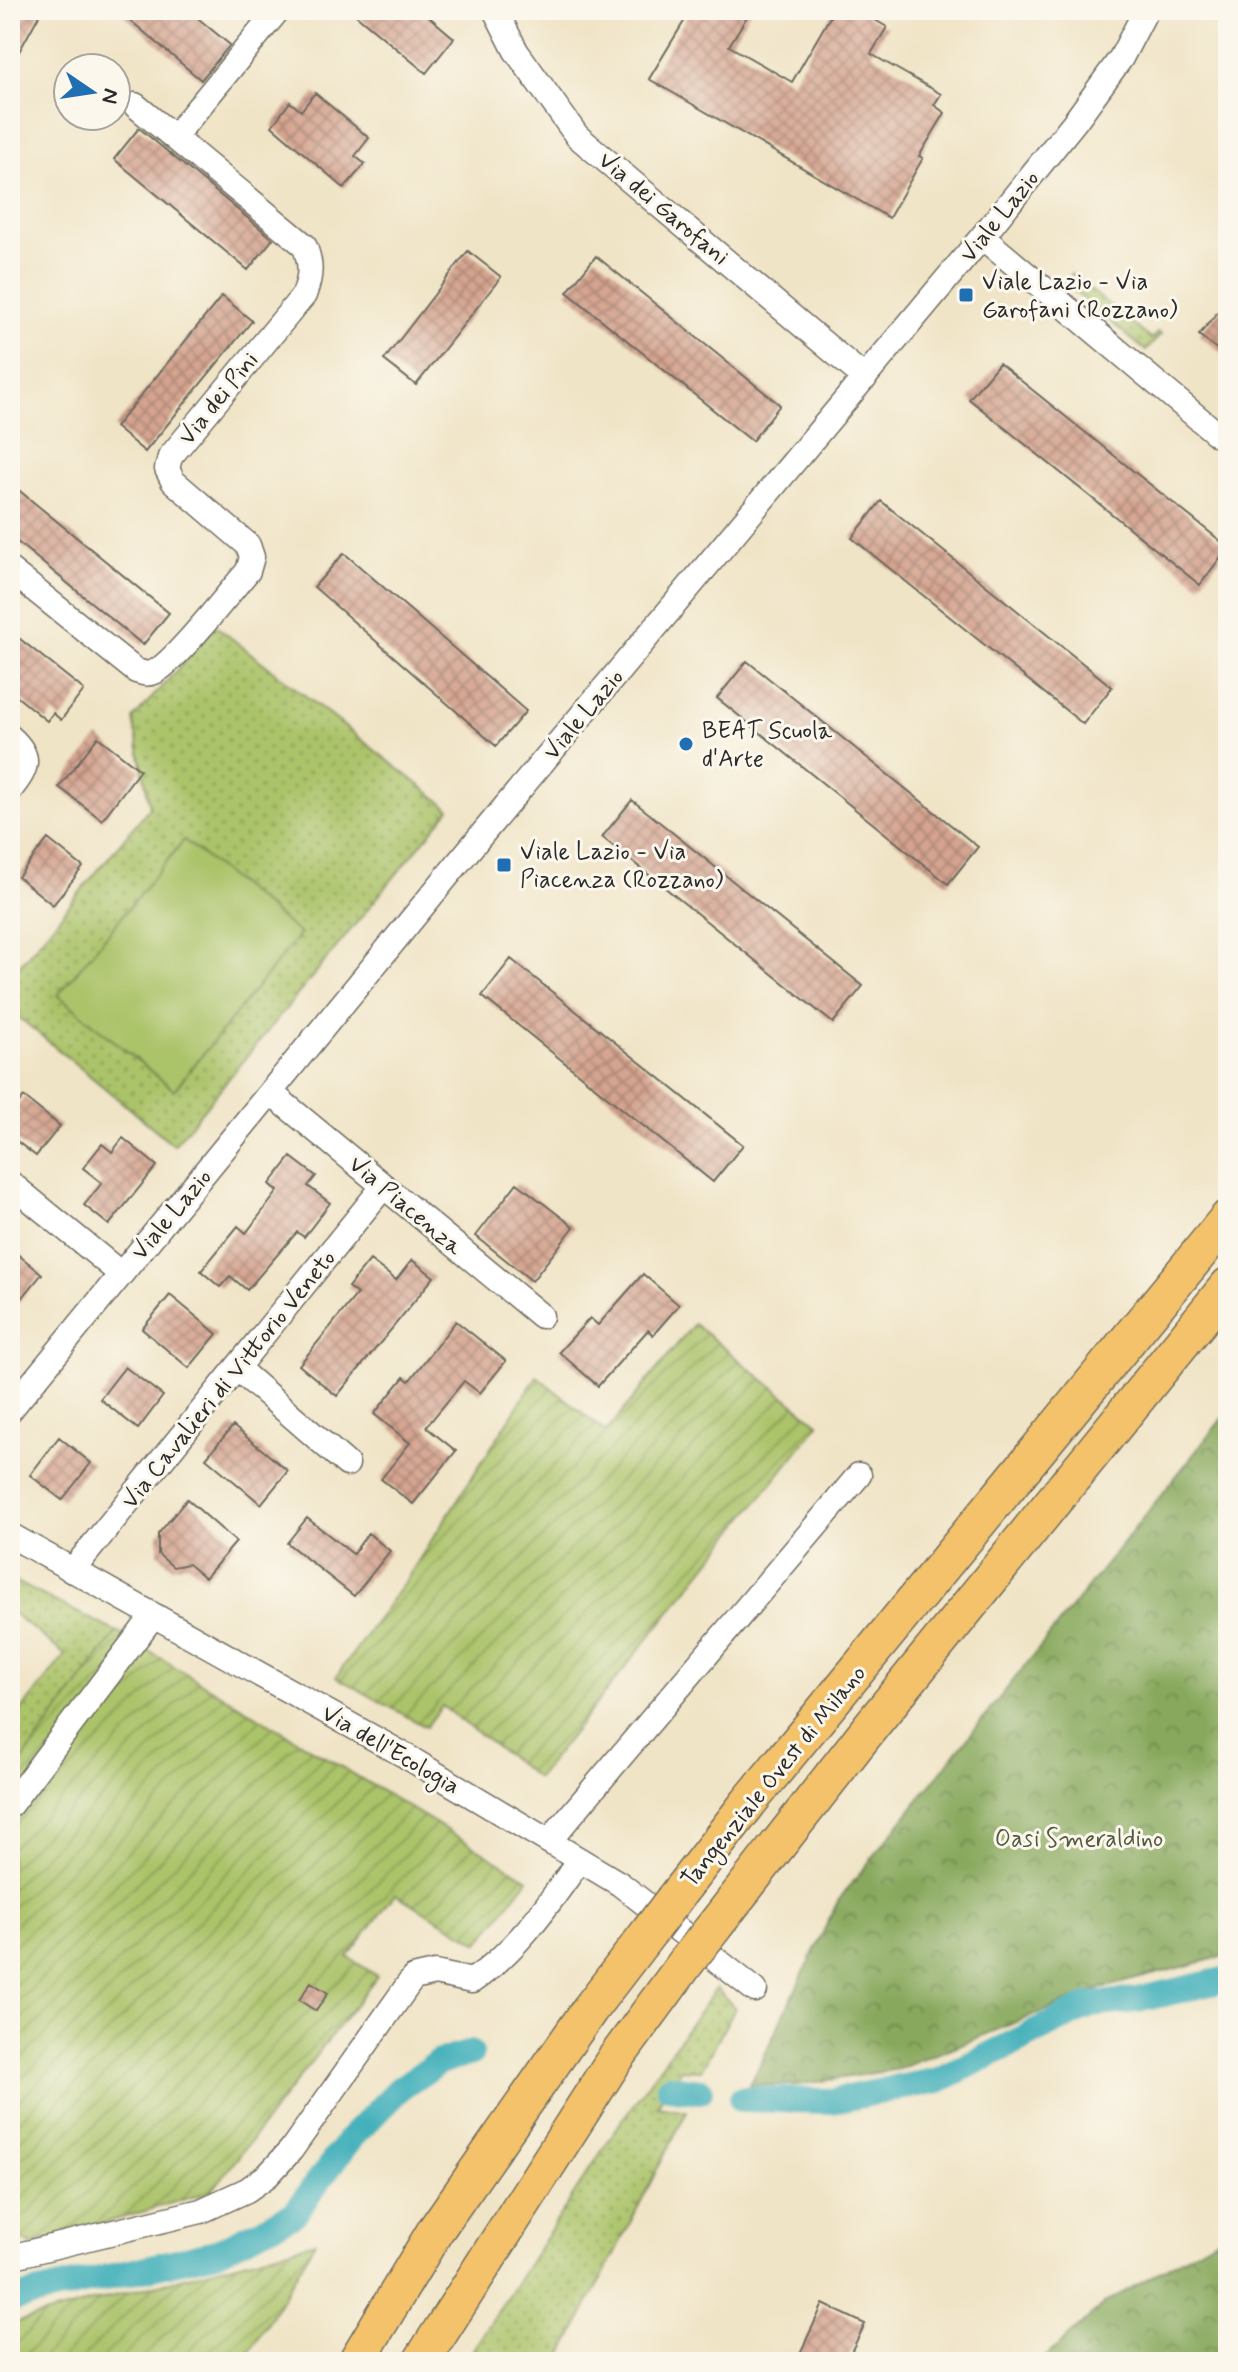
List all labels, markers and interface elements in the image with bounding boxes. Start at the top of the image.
north arrow [52,52,132,132]
text: N [94,86,125,106]
street label: Via dei Garofani [591,145,735,273]
street label: Viale Lazio [954,165,1047,269]
place label: Viale Lazio - Via Garofani (Rozzano) [982,267,1178,326]
marker: Viale Lazio - Via Garofani (Rozzano) [957,286,975,304]
street label: Via dei Pini [172,346,266,452]
street label: Viale Lazio [537,663,631,767]
place label: BEAT Scuola d'Arte [702,716,833,775]
marker: BEAT Scuola d'Arte [677,735,695,753]
place label: Viale Lazio - Via Piacenza (Rozzano) [520,837,724,896]
marker: Viale Lazio - Via Piacenza (Rozzano) [495,856,513,874]
street label: Via Piacenza [342,1150,469,1263]
street label: Viale Lazio [125,1163,219,1267]
street label: Via Cavalieri di Vittorio Veneto [115,1244,343,1516]
street label: Tangenziale Ovest di Milano [675,1659,875,1896]
street label: Via dell'Ecologia [315,1698,465,1804]
park label: Oasi Smeraldino [995,1824,1163,1855]

